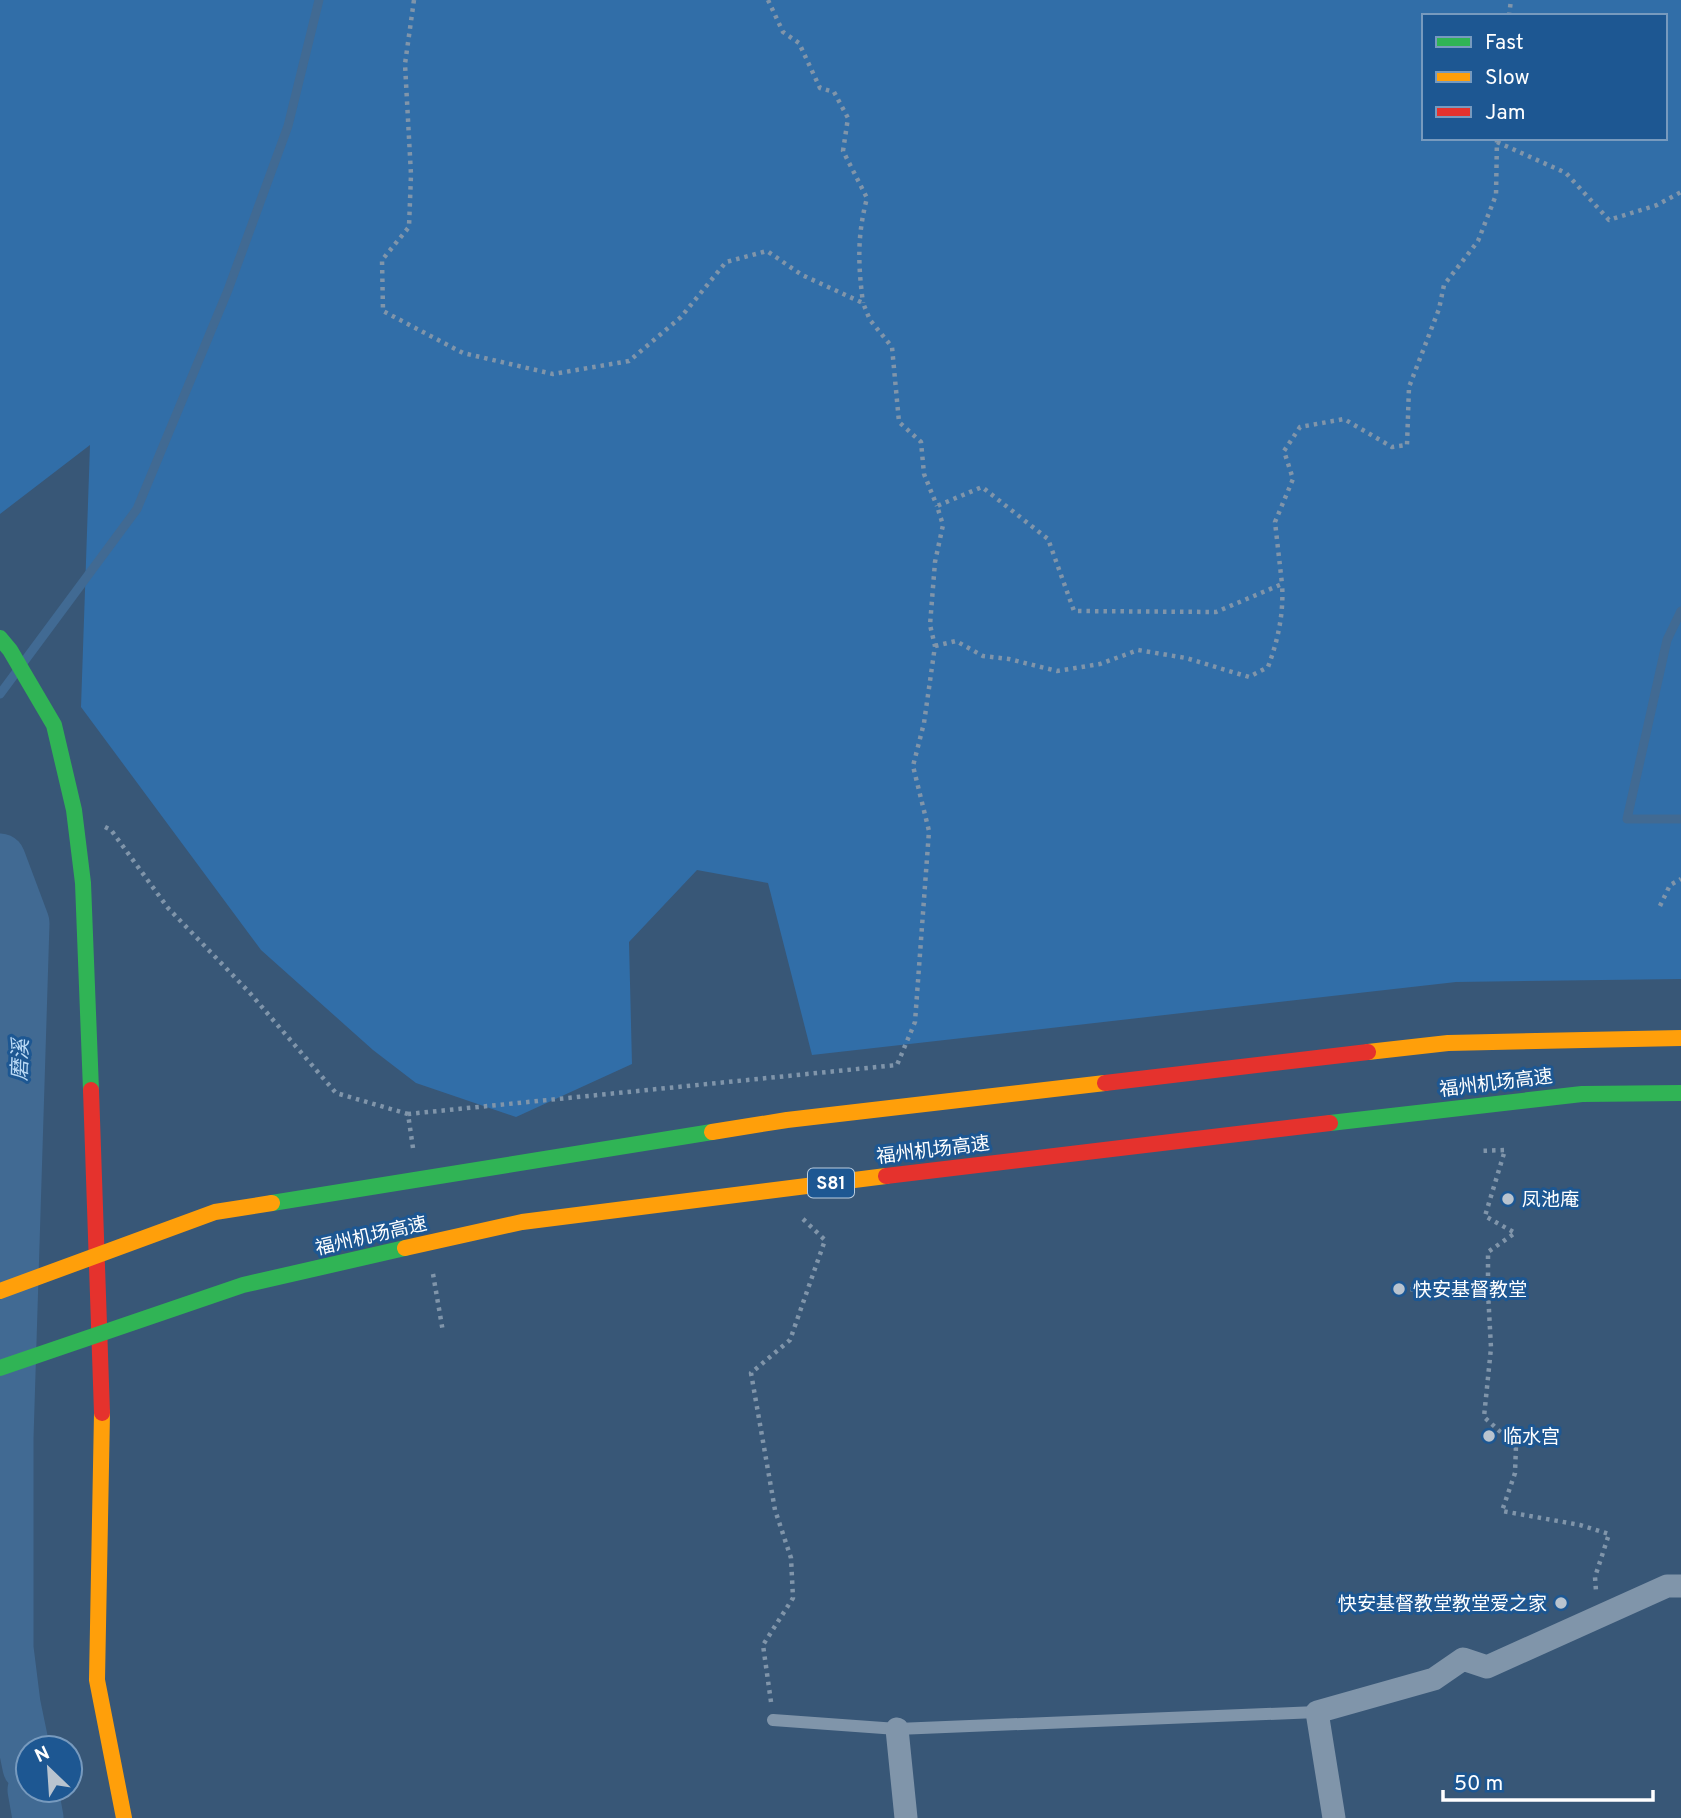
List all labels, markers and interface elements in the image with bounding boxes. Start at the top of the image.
legend [1422,14,1667,140]
text: Fast [1485,30,1524,57]
text: Slow [1485,65,1530,92]
text: Jam [1485,100,1526,127]
water label: 磨溪 [7,1037,36,1082]
street label: 福州机场高速 [1438,1065,1554,1103]
street label: 福州机场高速 [875,1132,991,1170]
road number: S81 [808,1168,854,1198]
place label: 凤池庵 [1522,1189,1579,1213]
marker: 凤池庵 [1500,1191,1516,1207]
street label: 福州机场高速 [313,1212,430,1261]
place label: 快安基督教堂 [1413,1279,1527,1303]
marker: 快安基督教堂 [1391,1281,1407,1297]
place label: 临水宫 [1503,1426,1560,1450]
marker: 临水宫 [1481,1428,1497,1444]
place label: 快安基督教堂教堂爱之家 [1338,1593,1547,1617]
marker: 快安基督教堂教堂爱之家 [1553,1595,1569,1611]
north arrow [14,1734,84,1804]
text: N [31,1742,54,1769]
scale bar [1443,1758,1653,1802]
text: 50 m [1454,1771,1503,1798]

